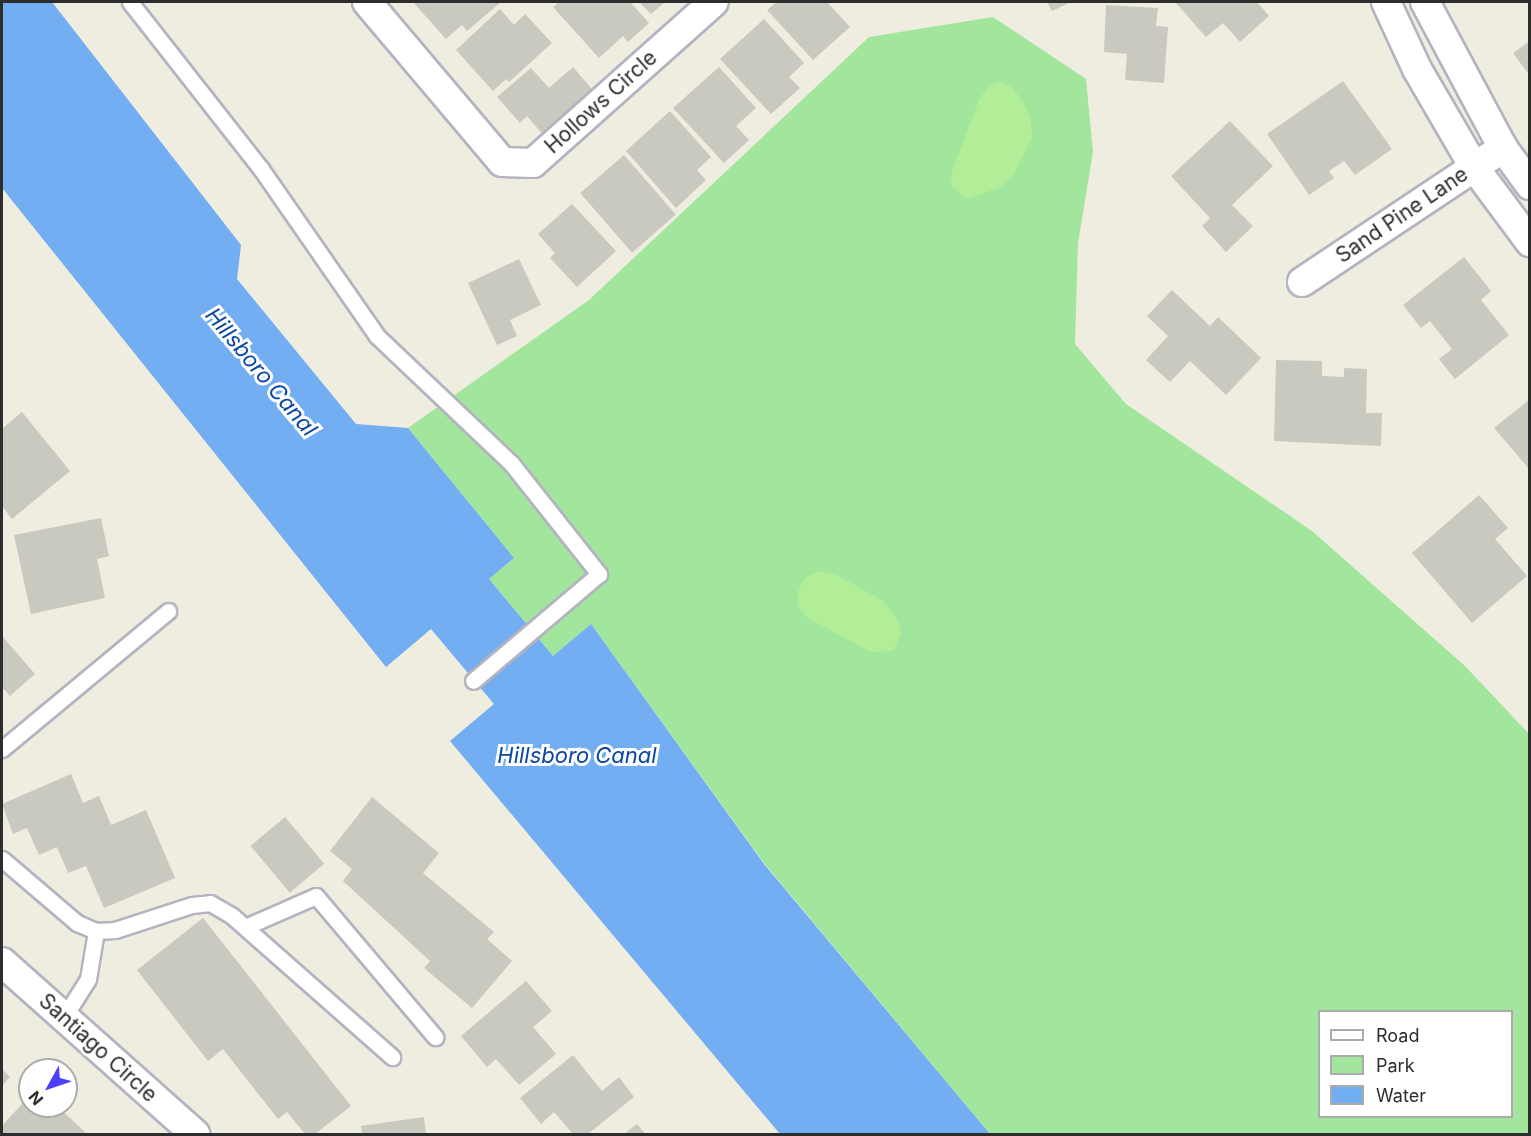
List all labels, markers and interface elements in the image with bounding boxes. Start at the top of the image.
street label: Hollows Circle [540,45,662,159]
street label: Sand Pine Lane [1331,162,1473,268]
water label: Hillsboro Canal [200,302,322,442]
water label: Hillsboro Canal [497,743,657,769]
street label: Santiago Circle [34,988,162,1108]
legend [1318,1010,1513,1118]
text: Road [1376,1025,1419,1046]
text: Park [1376,1055,1415,1076]
north arrow [18,1058,78,1118]
text: Water [1376,1085,1426,1106]
text: N [24,1087,47,1109]

